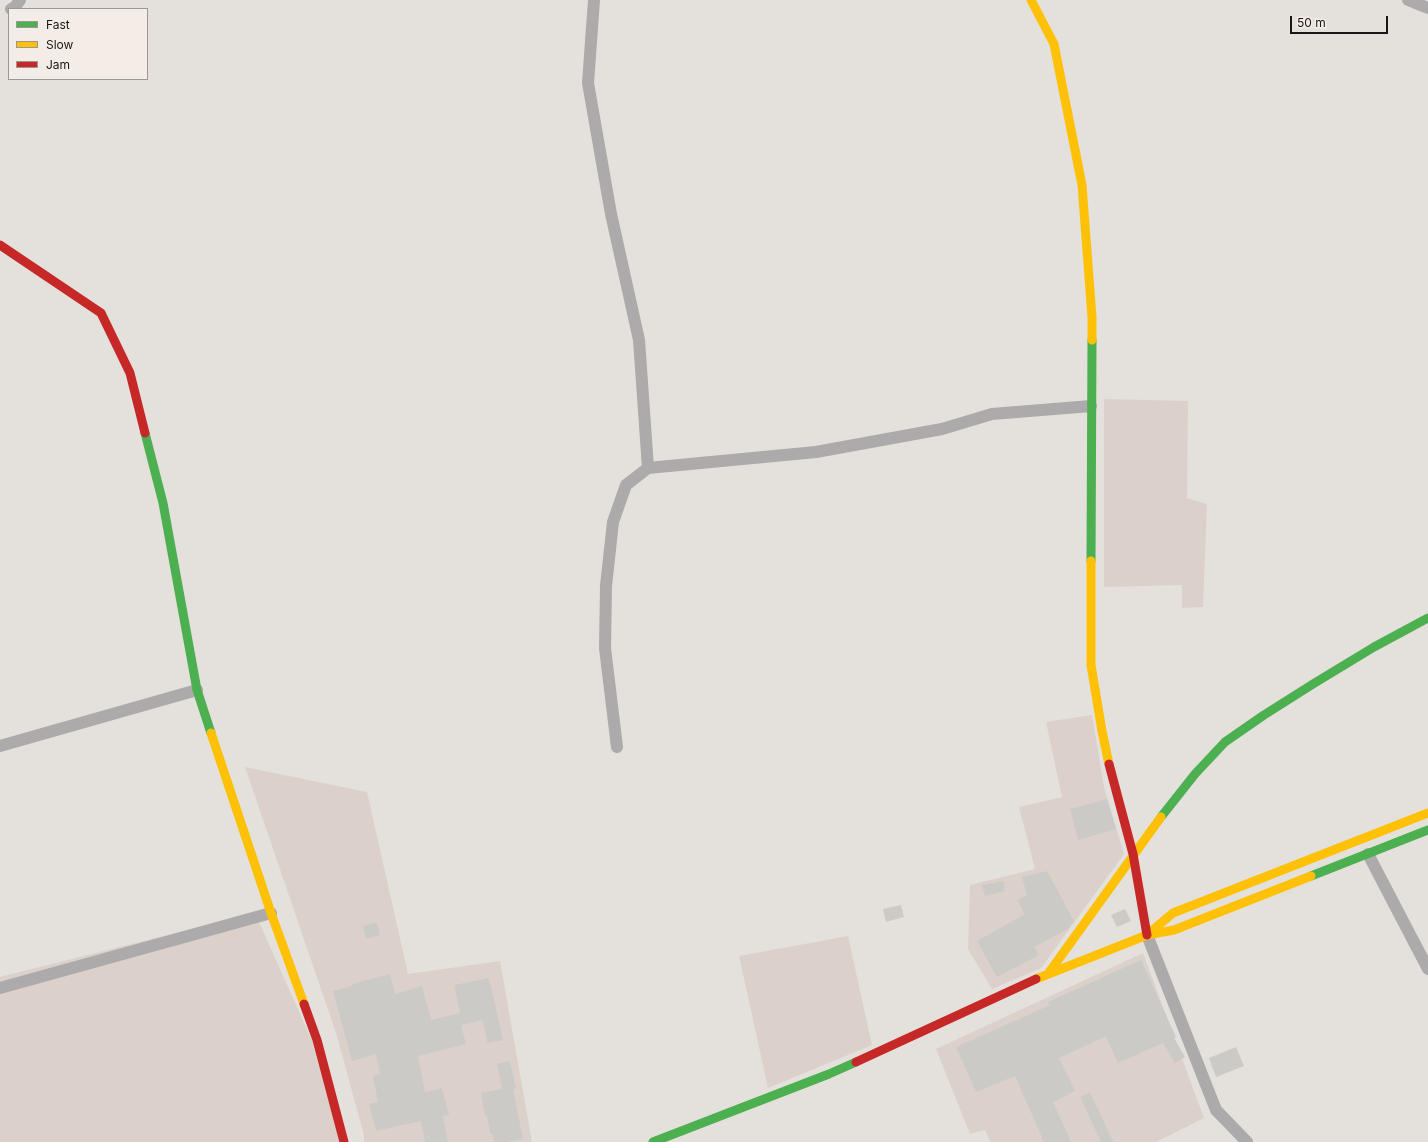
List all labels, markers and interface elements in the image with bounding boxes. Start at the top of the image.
legend [8,8,148,80]
scale bar [1292,8,1390,34]
text: 50 m [1297,15,1326,30]
text: Fast [46,17,70,32]
text: Slow [46,37,73,52]
text: Jam [46,57,70,72]

